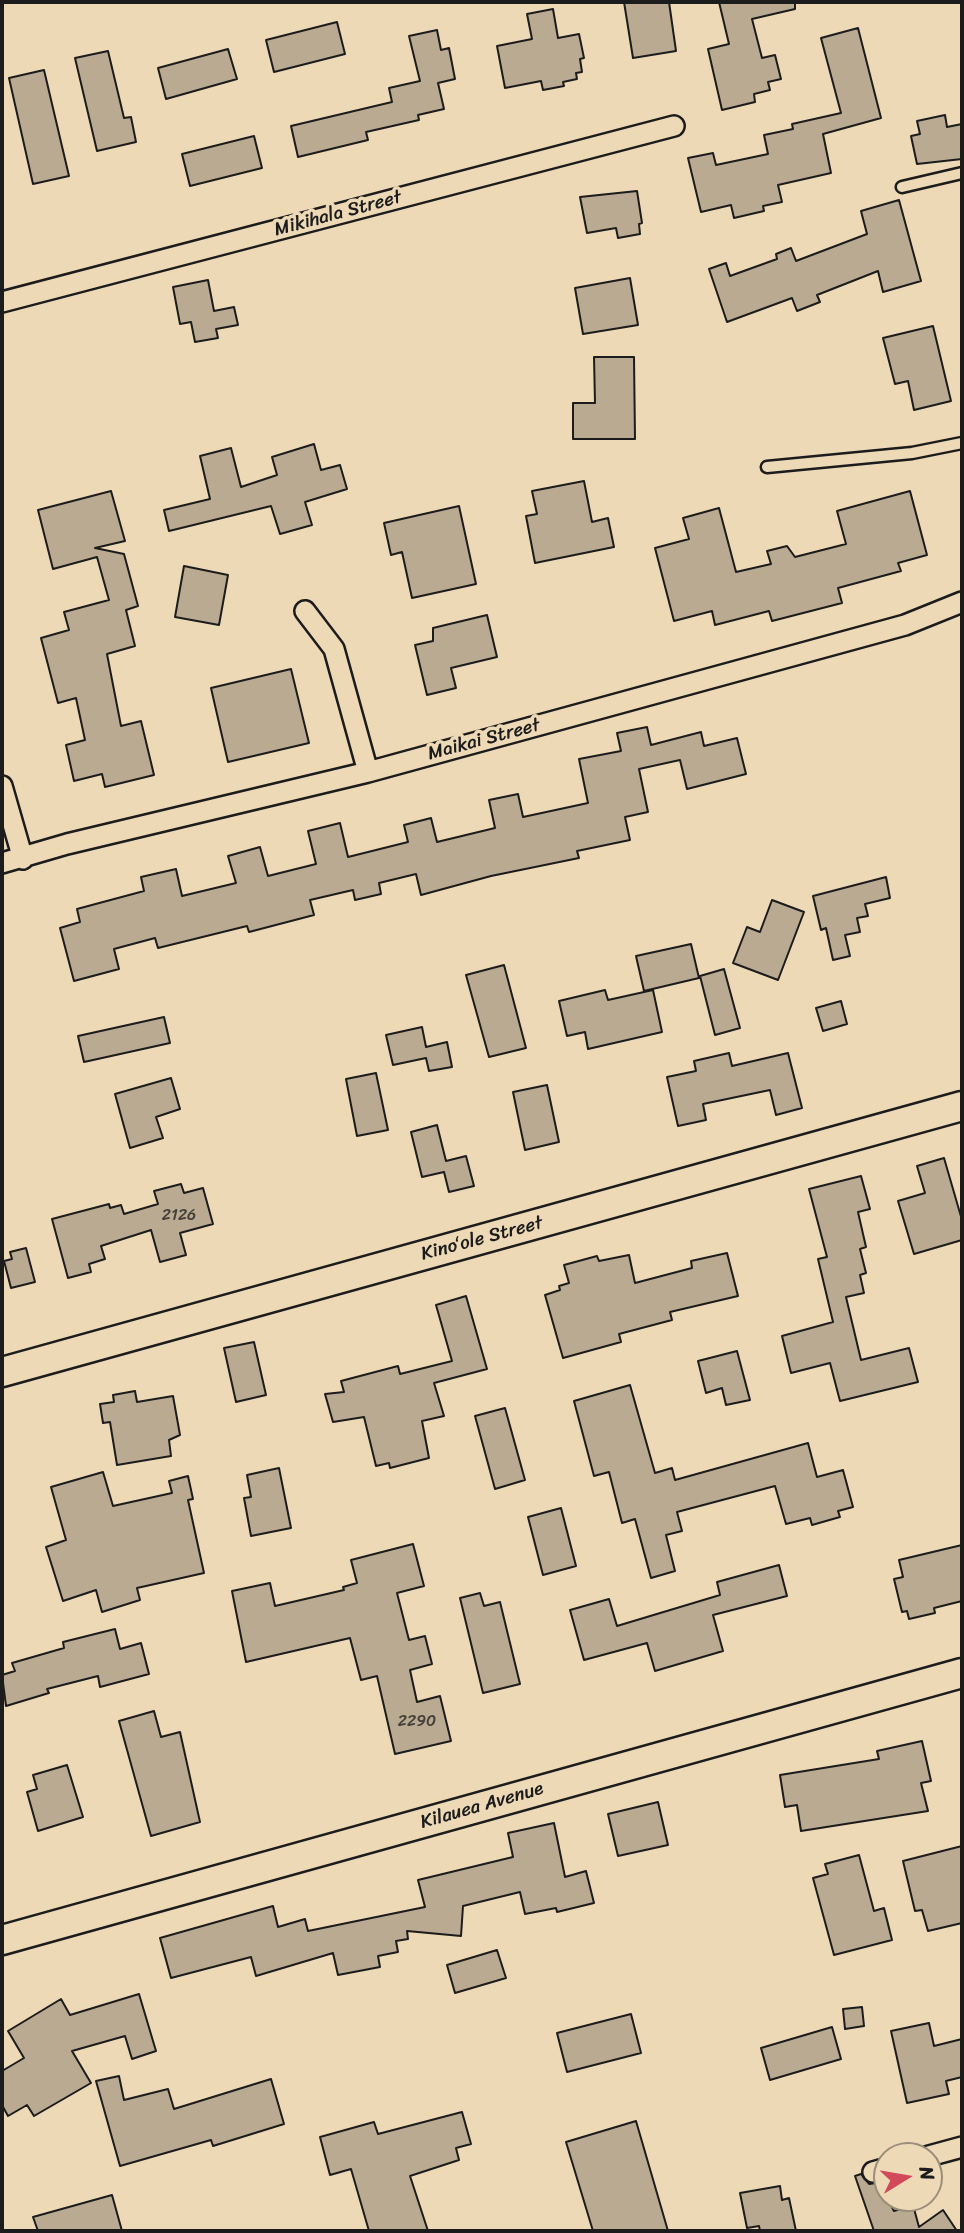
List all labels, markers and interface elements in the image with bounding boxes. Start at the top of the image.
street label: Mikihala Street [272,186,404,242]
street label: Maikai Street [425,714,543,766]
house number: 2126 [162,1206,196,1226]
street label: Kinoʻole Street [419,1212,545,1266]
house number: 2290 [398,1712,436,1732]
street label: Kilauea Avenue [418,1778,546,1834]
north arrow [873,2142,943,2212]
text: N [910,2164,945,2183]

